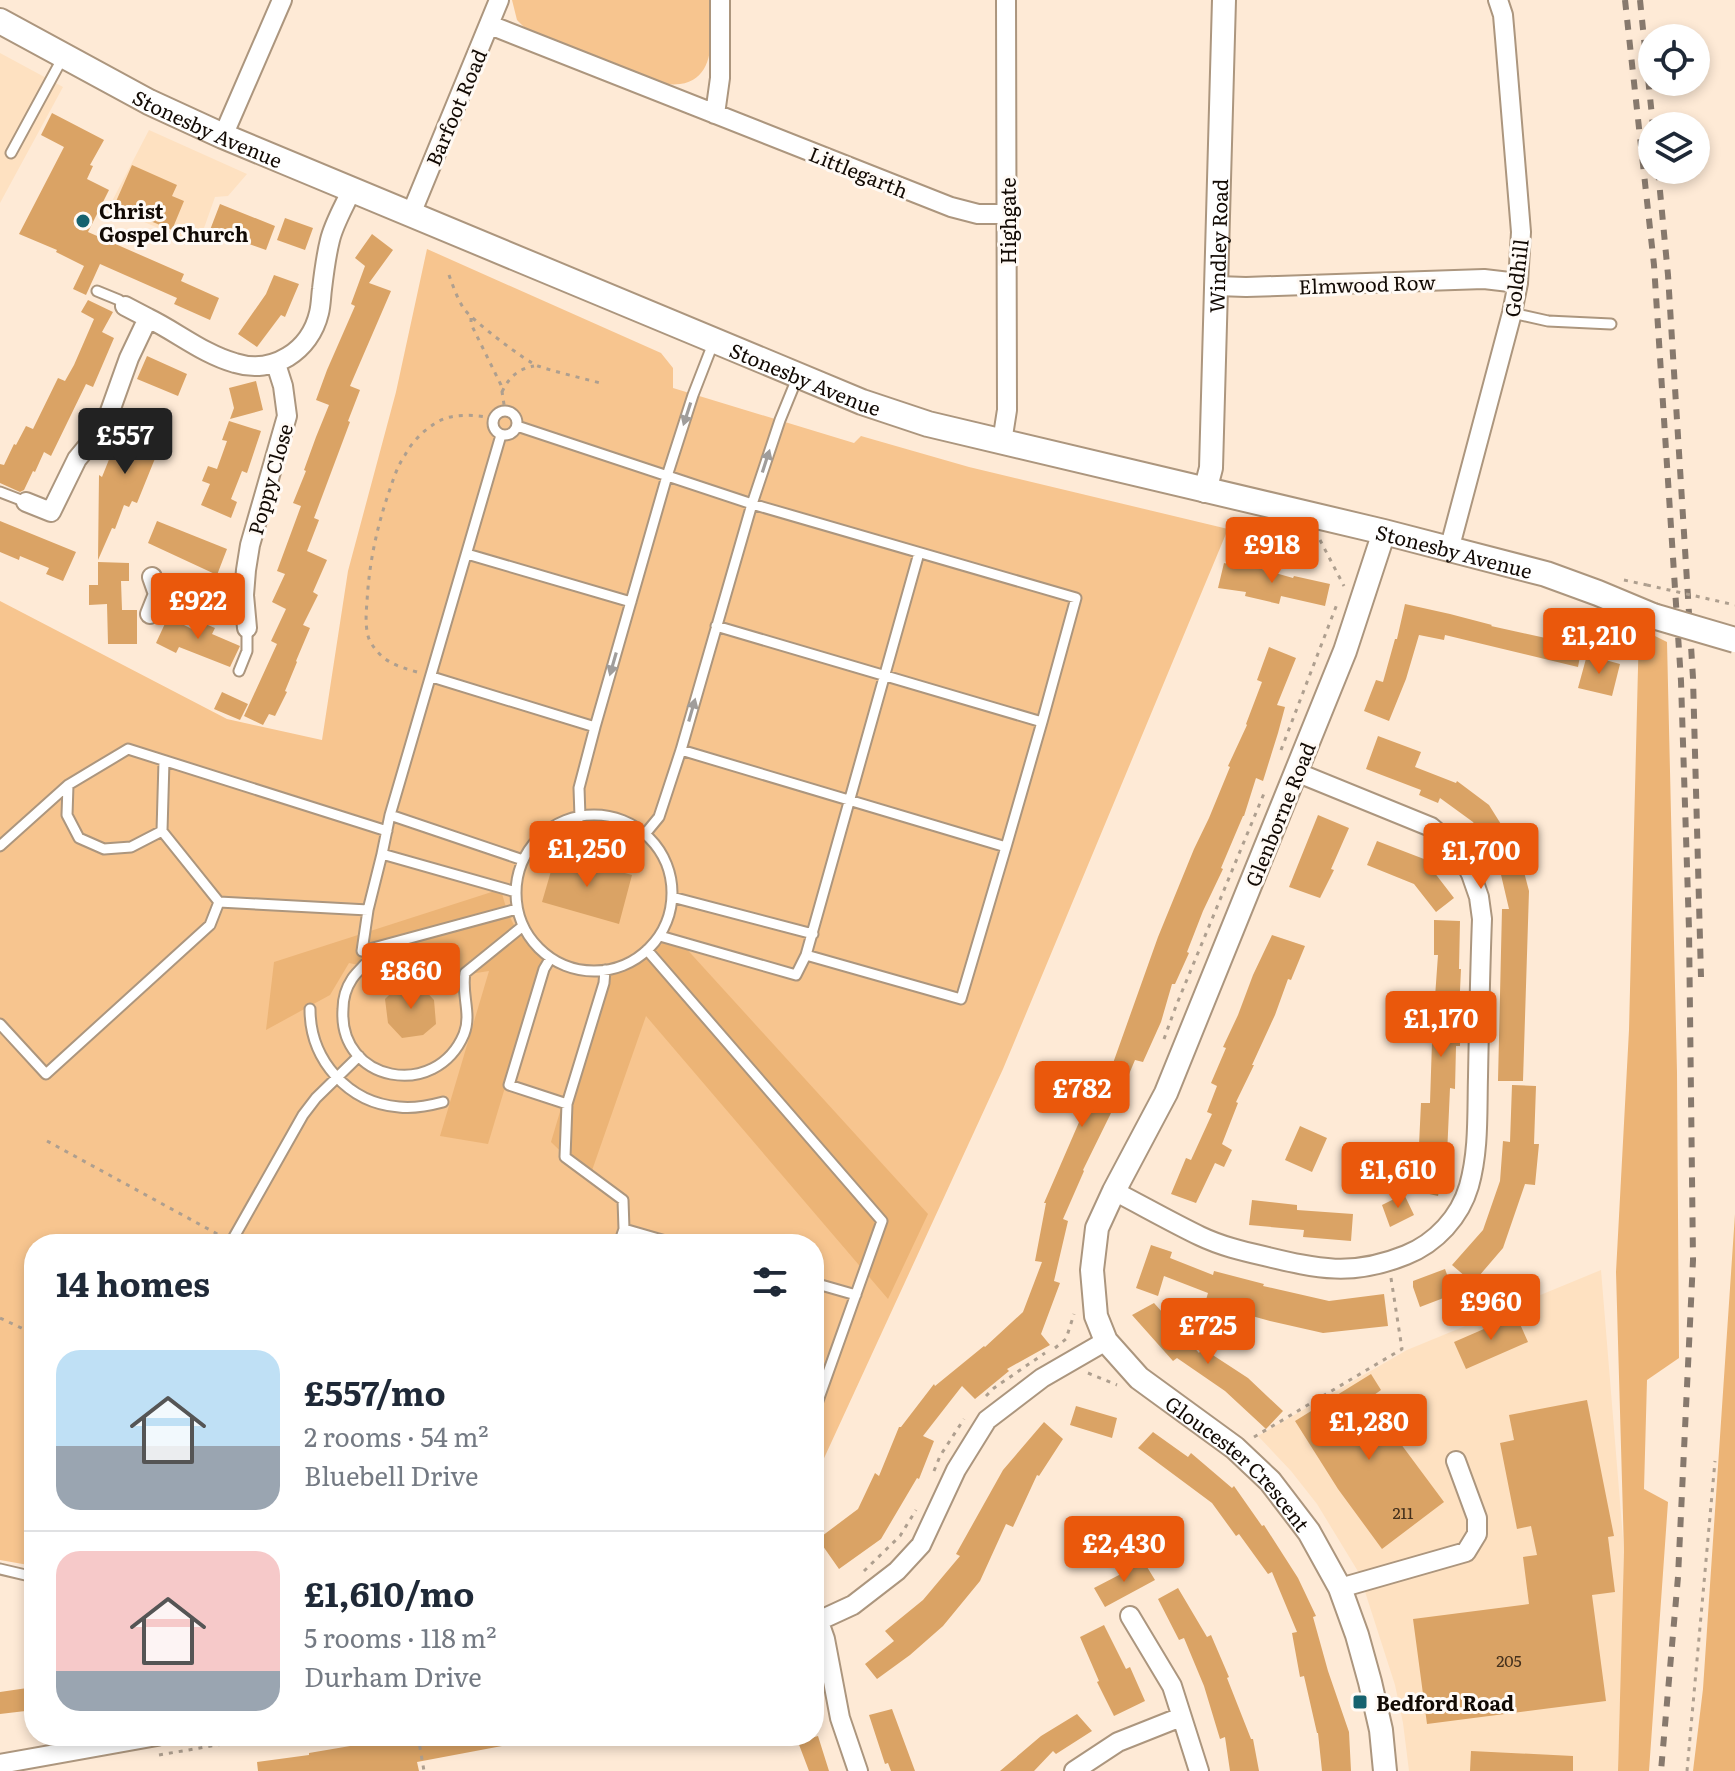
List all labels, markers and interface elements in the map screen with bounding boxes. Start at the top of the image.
map controls [1638,24,1710,184]
button: locate [1638,24,1710,96]
street label: Barfoot Road [417,44,493,170]
street label: Stonesby Avenue [128,81,287,174]
button: layers [1638,112,1710,184]
street label: Littlegarth [805,138,913,204]
street label: Highgate [992,177,1022,265]
street label: Windley Road [1200,178,1234,313]
place label: Christ Gospel Church [99,195,249,248]
marker: Christ Gospel Church [74,212,92,230]
street label: Goldhill [1495,237,1535,319]
street label: Elmwood Row [1298,266,1437,300]
street label: Stonesby Avenue [726,334,885,422]
one-way arrow [680,403,693,427]
pin: £557 [78,408,172,476]
text: £557 [96,414,154,453]
street label: Poppy Close [239,420,299,538]
one-way arrow [761,449,773,473]
street label: Stonesby Avenue [1373,516,1536,585]
pin: £918 [1225,517,1319,585]
text: £918 [1244,523,1300,562]
pin: £922 [151,573,245,641]
text: £922 [169,579,227,618]
pin: £1,210 [1534,608,1664,676]
text: £1,210 [1561,614,1637,653]
one-way arrow [607,651,619,676]
one-way arrow [686,698,699,722]
street label: Glenborne Road [1236,737,1322,891]
pin: £1,250 [522,821,652,889]
pin: £1,700 [1416,823,1546,891]
text: £1,250 [548,827,626,866]
text: £1,700 [1441,829,1521,868]
pin: £860 [364,943,458,1011]
text: £860 [380,949,442,988]
pin: £1,170 [1376,991,1506,1059]
text: £1,170 [1403,997,1479,1036]
pin: £782 [1035,1061,1129,1129]
text: £782 [1053,1067,1111,1106]
pin: £1,610 [1333,1142,1463,1210]
text: £1,610 [1360,1148,1436,1187]
text: 14 homes [56,1257,210,1307]
icon: filters [748,1260,792,1304]
pin: £960 [1444,1274,1538,1342]
text: £960 [1460,1280,1522,1319]
pin: £725 [1161,1298,1255,1366]
text: £725 [1179,1304,1237,1343]
text: £557/mo [304,1366,446,1416]
icon: home [120,1382,216,1478]
street label: Gloucester Crescent [1160,1387,1318,1537]
pin: £1,280 [1304,1394,1434,1462]
text: £1,280 [1329,1400,1409,1439]
text: 2 rooms · 54 m² [304,1416,489,1455]
text: Bluebell Drive [304,1455,479,1494]
house number: 211 [1392,1500,1414,1524]
pin: £2,430 [1059,1516,1189,1584]
text: £2,430 [1082,1522,1166,1561]
text: £1,610/mo [304,1567,474,1617]
icon: home [120,1583,216,1679]
text: 5 rooms · 118 m² [304,1617,497,1656]
house number: 205 [1496,1648,1522,1672]
text: Durham Drive [304,1656,482,1695]
place label: Bedford Road [1376,1687,1514,1717]
marker: Bedford Road [1351,1693,1369,1711]

